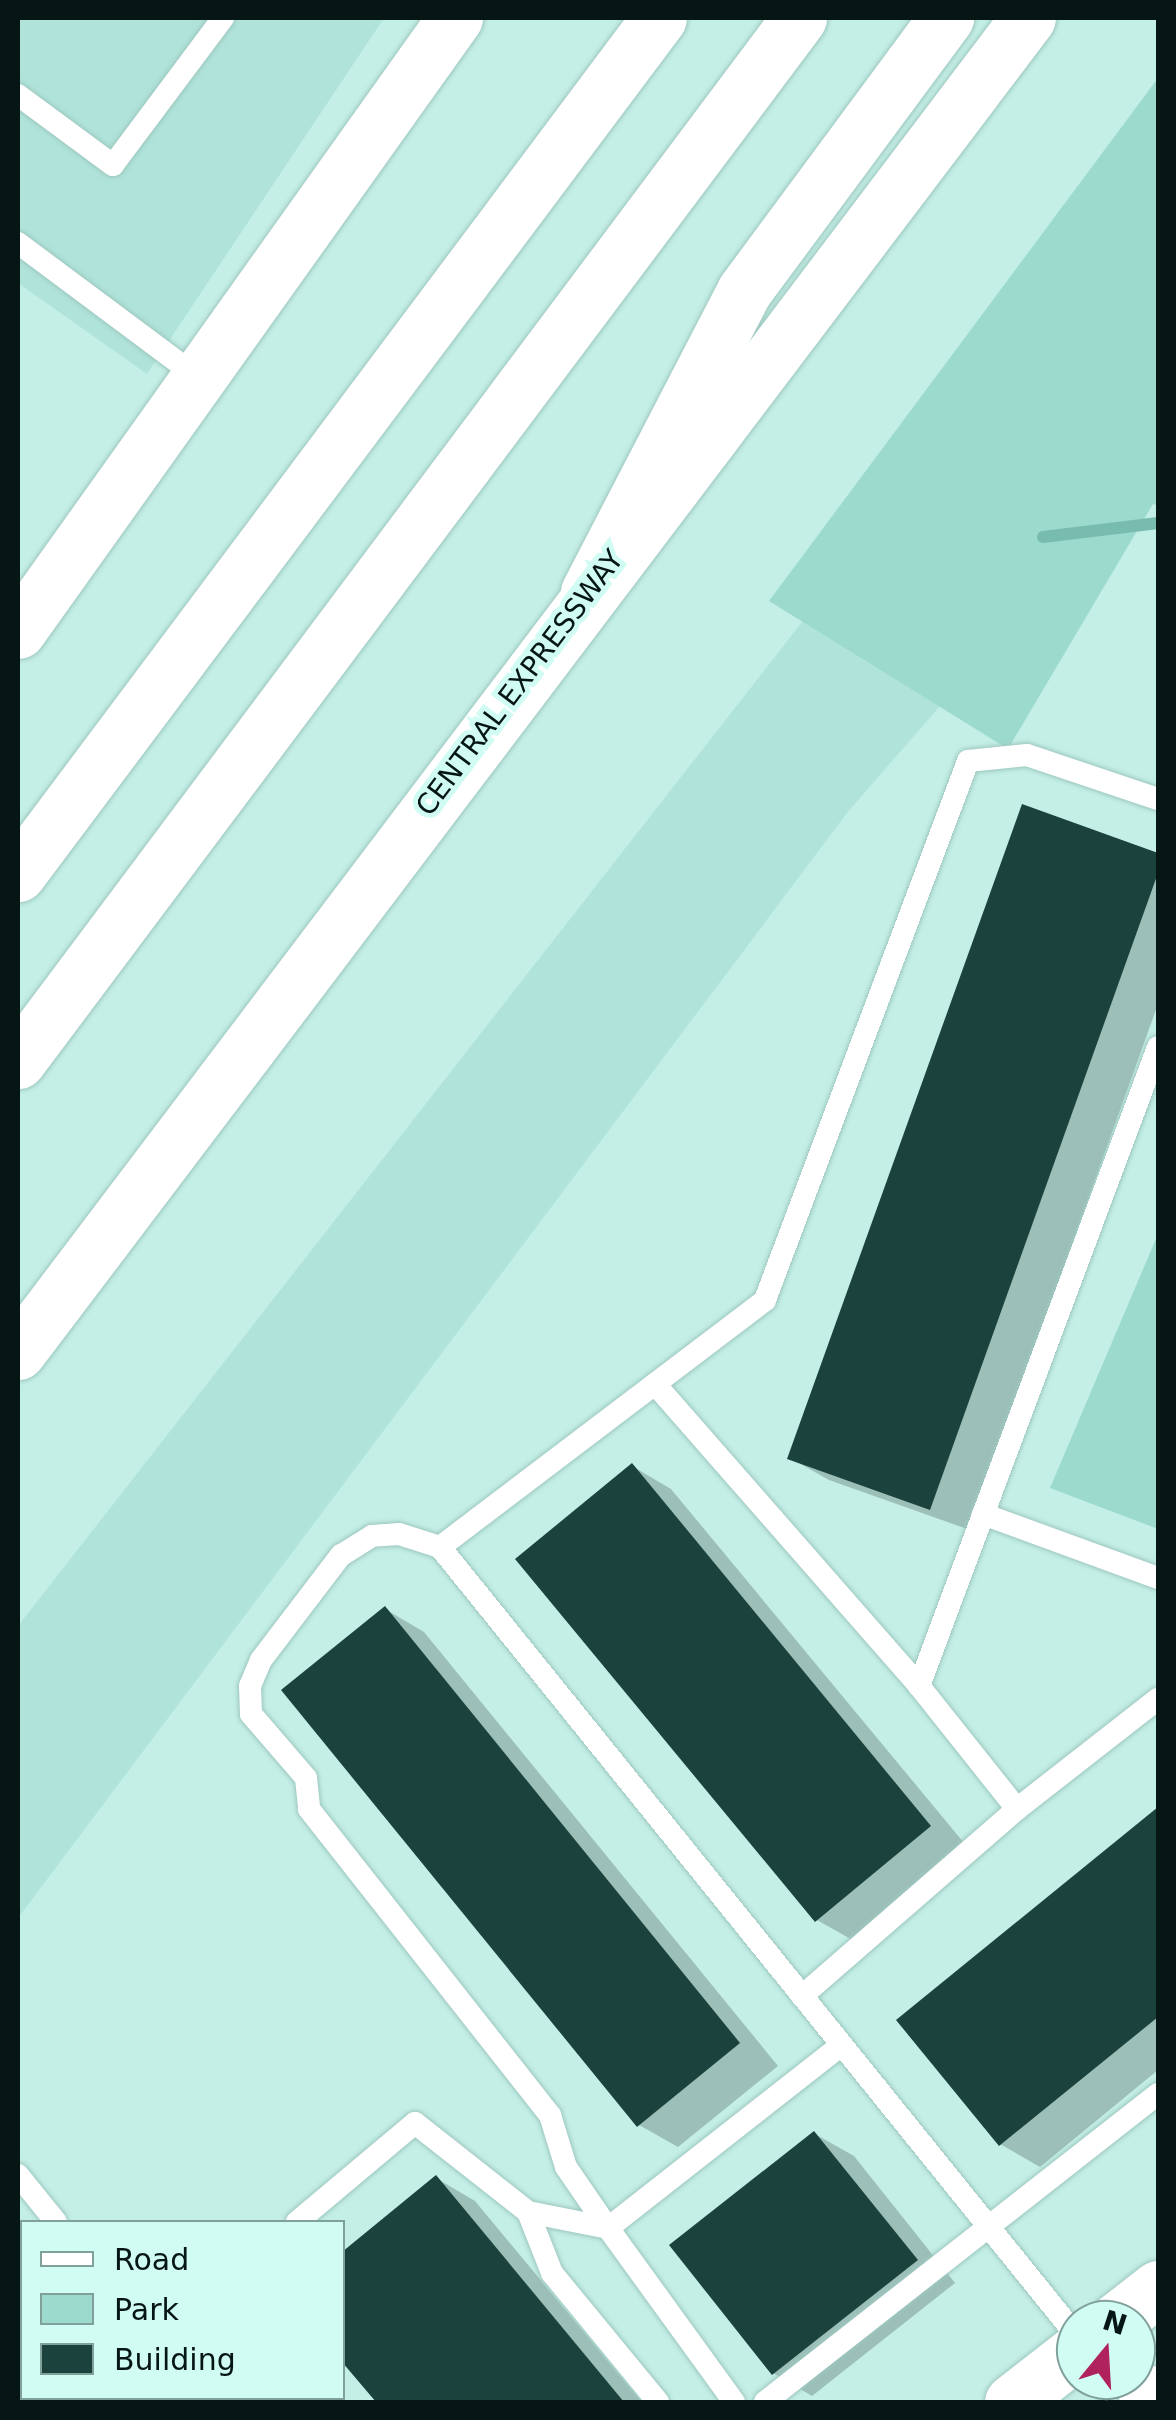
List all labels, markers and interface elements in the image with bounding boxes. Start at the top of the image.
street label: CENTRAL EXPRESSWAY [409,544,631,822]
legend [20,2220,345,2400]
text: Road [114,2242,189,2277]
text: Park [114,2292,179,2327]
north arrow [1056,2300,1156,2400]
text: N [1099,2304,1131,2342]
text: Building [114,2342,236,2377]

